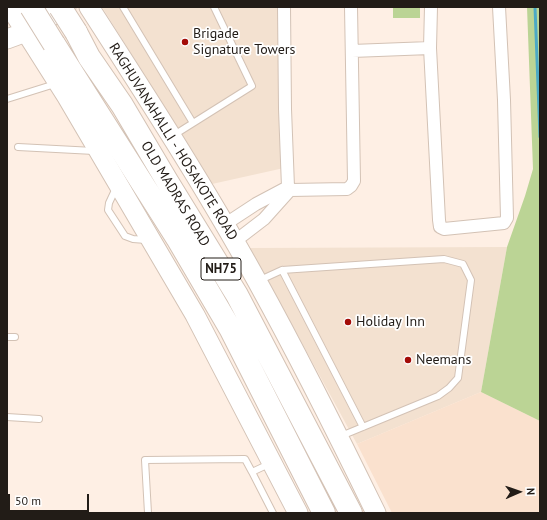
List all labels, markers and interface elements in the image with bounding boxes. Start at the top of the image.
place label: Brigade Signature Towers [193,26,295,58]
marker: Brigade Signature Towers [180,37,190,47]
street label: RAGHUVANAHALLI - HOSAKOTE ROAD [105,40,241,244]
street label: OLD MADRAS ROAD [137,138,213,250]
road number: NH75 [201,258,241,280]
place label: Holiday Inn [356,314,425,330]
marker: Holiday Inn [343,317,353,327]
place label: Neemans [416,352,471,368]
marker: Neemans [403,355,413,365]
north arrow [499,472,539,512]
scale bar [10,486,91,512]
text: N [524,488,538,495]
text: 50 m [15,493,41,508]

